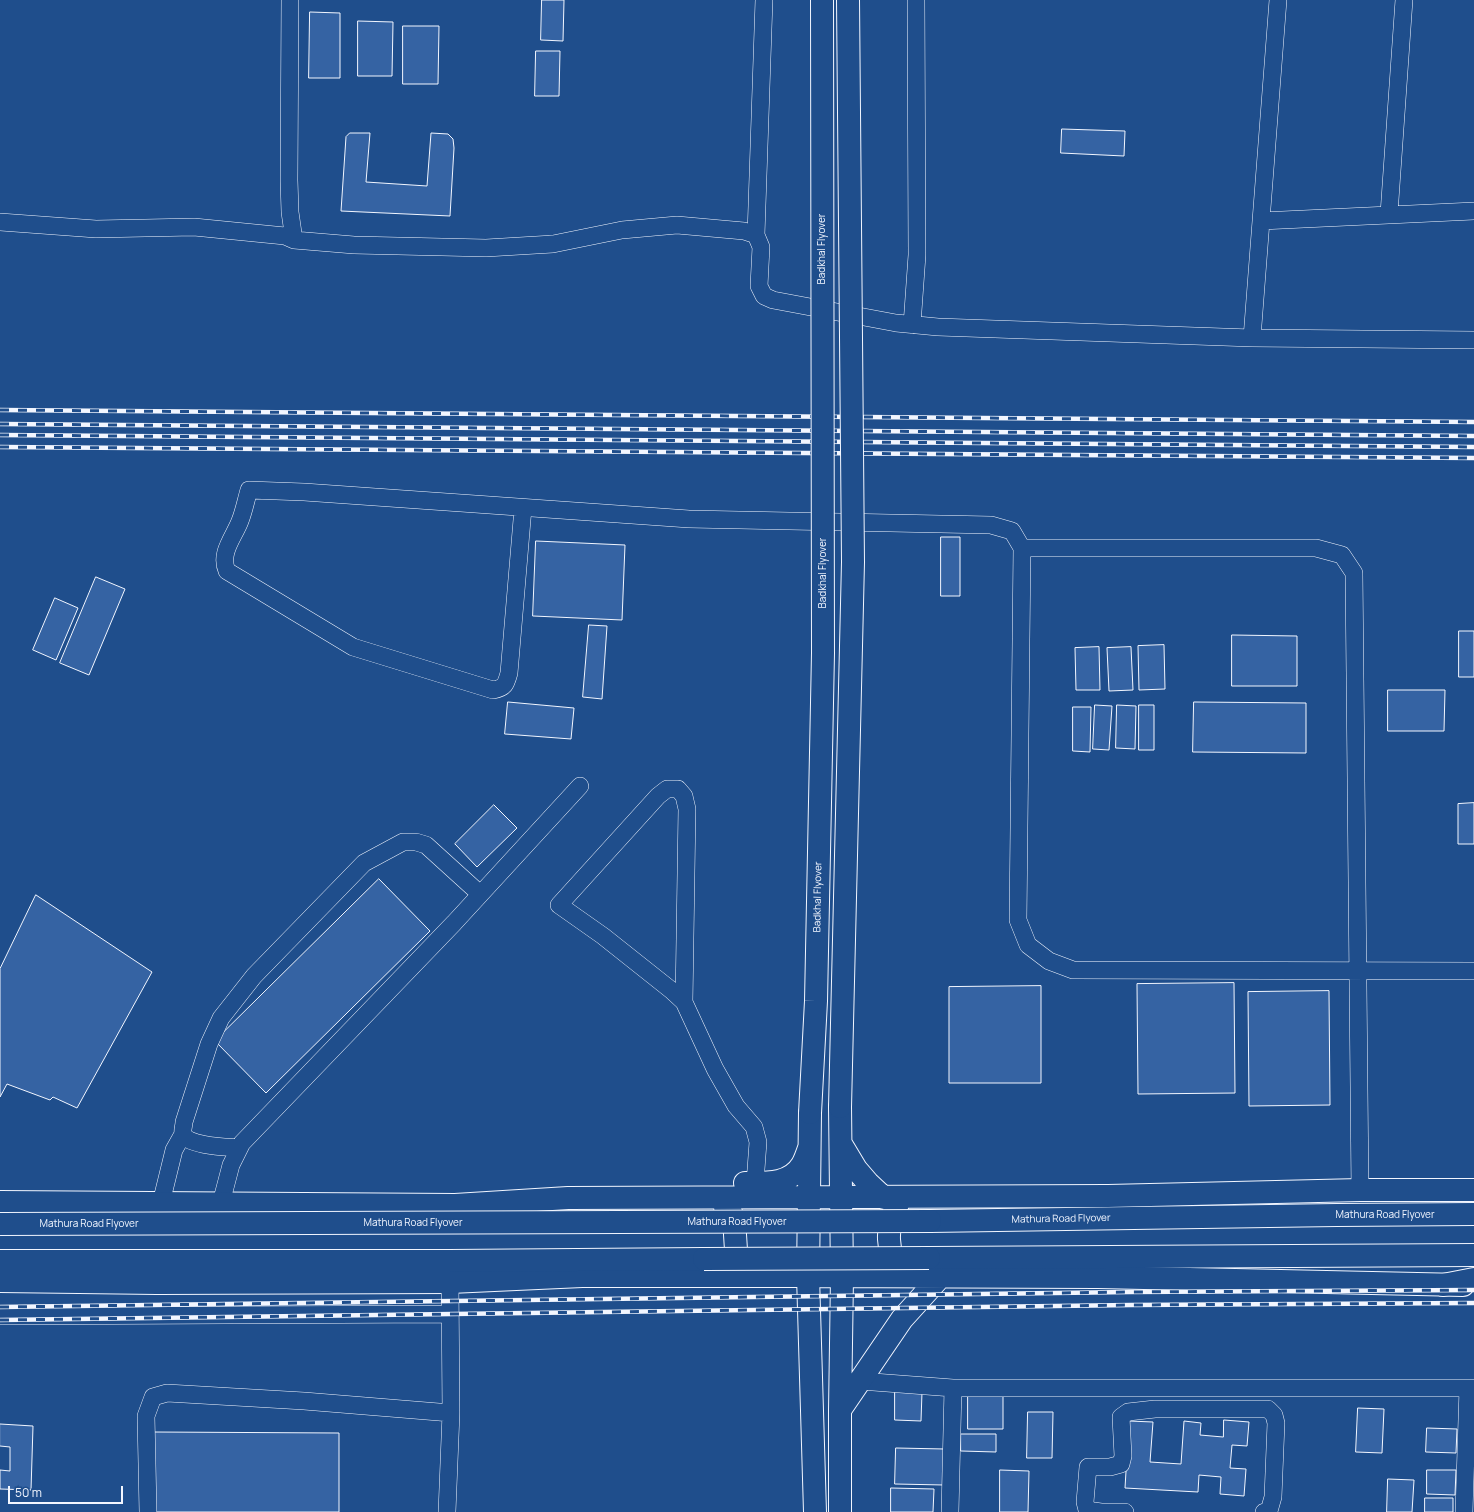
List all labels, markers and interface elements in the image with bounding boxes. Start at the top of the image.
street label: Badkhal Flyover [816,214,828,284]
street label: Badkhal Flyover [817,538,829,608]
street label: Badkhal Flyover [811,861,825,933]
street label: Mathura Road Flyover [1336,1209,1434,1221]
street label: Mathura Road Flyover [1011,1212,1111,1226]
street label: Mathura Road Flyover [688,1216,786,1228]
street label: Mathura Road Flyover [364,1217,462,1229]
street label: Mathura Road Flyover [40,1218,138,1230]
scale bar [10,1478,125,1504]
text: 50 m [15,1484,42,1501]

